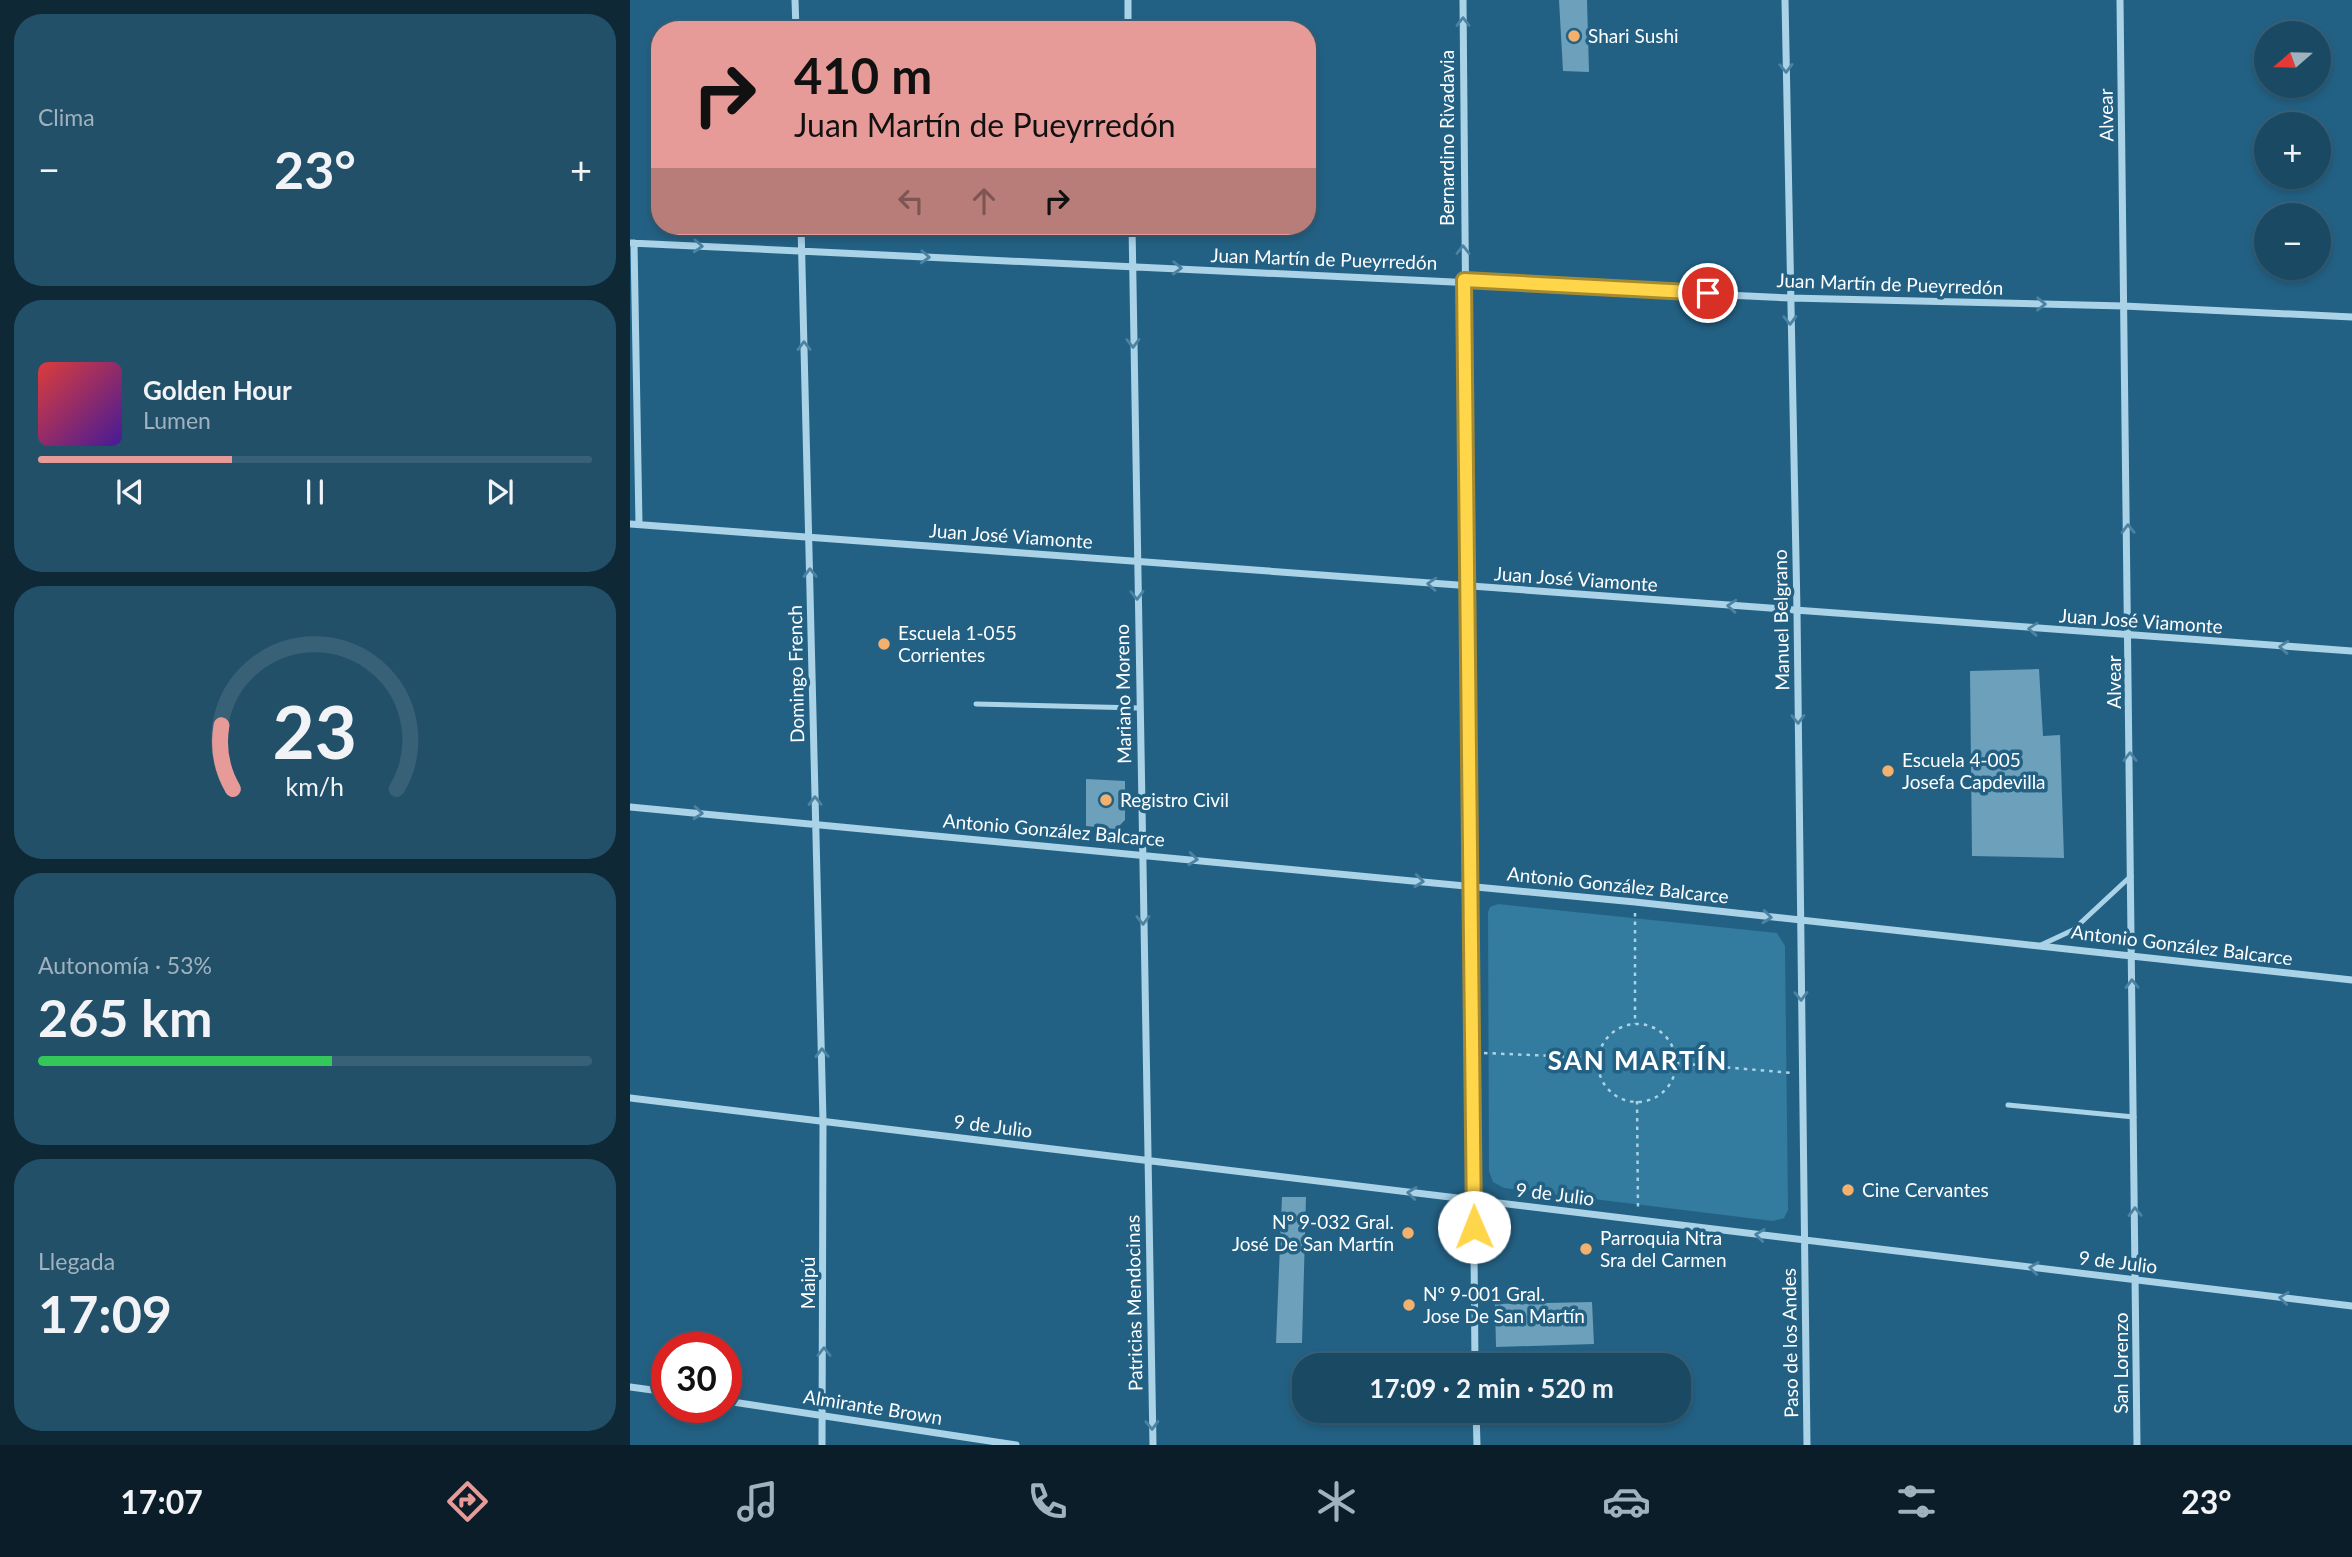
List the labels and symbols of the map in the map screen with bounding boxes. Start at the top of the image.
one-way arrow [1455,16,1471,27]
north arrow [2254,21,2331,98]
place label: Shari Sushi [1588,24,1679,47]
marker: Shari Sushi [1566,28,1582,44]
street label: Bernardino Rivadavia [1435,50,1458,226]
one-way arrow [1778,63,1794,74]
street label: Alvear [2094,88,2117,142]
one-way arrow [693,239,704,254]
street label: Juan Martín de Pueyrredón [1210,243,1438,274]
one-way arrow [1455,244,1471,254]
one-way arrow [920,249,931,264]
one-way arrow [1172,261,1183,276]
pin [1678,263,1738,323]
street label: Juan Martín de Pueyrredón [1776,268,2004,299]
one-way arrow [2036,296,2047,312]
one-way arrow [1783,315,1798,326]
one-way arrow [1126,338,1141,349]
one-way arrow [796,340,812,351]
street label: Juan José Viamonte [928,518,1094,553]
one-way arrow [2120,524,2135,535]
street label: Manuel Belgrano [1768,549,1793,691]
street label: Juan José Viamonte [1493,561,1659,596]
one-way arrow [802,568,817,579]
one-way arrow [1426,577,1437,592]
one-way arrow [1129,590,1145,601]
one-way arrow [1727,599,1738,614]
street label: Juan José Viamonte [2058,603,2224,638]
street label: Domingo French [783,605,808,743]
place label: Escuela 1-055 Corrientes [898,621,1017,666]
one-way arrow [2027,622,2038,637]
street label: Mariano Moreno [1110,624,1135,764]
marker: Escuela 1-055 Corrientes [876,636,892,652]
one-way arrow [2278,640,2289,655]
street label: Alvear [2102,655,2125,709]
one-way arrow [1790,714,1806,725]
place label: Escuela 4-005 Josefa Capdevilla [1902,748,2046,793]
one-way arrow [2122,751,2138,762]
marker: Escuela 4-005 Josefa Capdevilla [1880,763,1896,779]
place label: Registro Civil [1120,788,1229,811]
marker: Registro Civil [1098,792,1114,808]
one-way arrow [807,795,823,806]
one-way arrow [693,805,704,820]
street label: Antonio González Balcarce [942,808,1166,851]
one-way arrow [1188,851,1199,866]
street label: Antonio González Balcarce [1506,861,1730,908]
one-way arrow [1414,873,1425,888]
one-way arrow [1762,909,1773,924]
one-way arrow [1135,915,1150,926]
street label: Antonio González Balcarce [2070,920,2294,969]
one-way arrow [2124,979,2140,989]
one-way arrow [1793,990,1808,1001]
district label: SAN MARTÍN [1548,1044,1728,1076]
one-way arrow [814,1047,829,1058]
street label: 9 de Julio [952,1109,1034,1142]
street label: 9 de Julio [1514,1177,1596,1210]
place label: Cine Cervantes [1862,1178,1989,1201]
marker: Cine Cervantes [1840,1182,1856,1198]
one-way arrow [1406,1185,1418,1200]
position arrow [1437,1190,1511,1264]
one-way arrow [2127,1206,2143,1217]
place label: Nº 9-032 Gral. José De San Martín [1232,1210,1394,1255]
street label: Patricias Mendocinas [1120,1215,1147,1391]
marker: Nº 9-032 Gral. José De San Martín [1400,1225,1416,1241]
place label: Parroquia Ntra Sra del Carmen [1600,1226,1727,1271]
one-way arrow [1754,1227,1765,1242]
marker: Parroquia Ntra Sra del Carmen [1578,1241,1594,1257]
street label: 9 de Julio [2077,1245,2159,1278]
street label: Maipú [796,1257,819,1309]
one-way arrow [2028,1260,2040,1275]
street label: Paso de los Andes [1777,1268,1802,1418]
place label: Nº 9-001 Gral. Jose De San Martín [1423,1282,1585,1327]
one-way arrow [2278,1290,2290,1305]
marker: Nº 9-001 Gral. Jose De San Martín [1401,1297,1417,1313]
street label: San Lorenzo [2109,1312,2132,1414]
speed limit sign: 30 [651,1332,742,1423]
one-way arrow [817,1347,832,1358]
street label: Almirante Brown [802,1384,944,1429]
one-way arrow [1145,1420,1160,1431]

